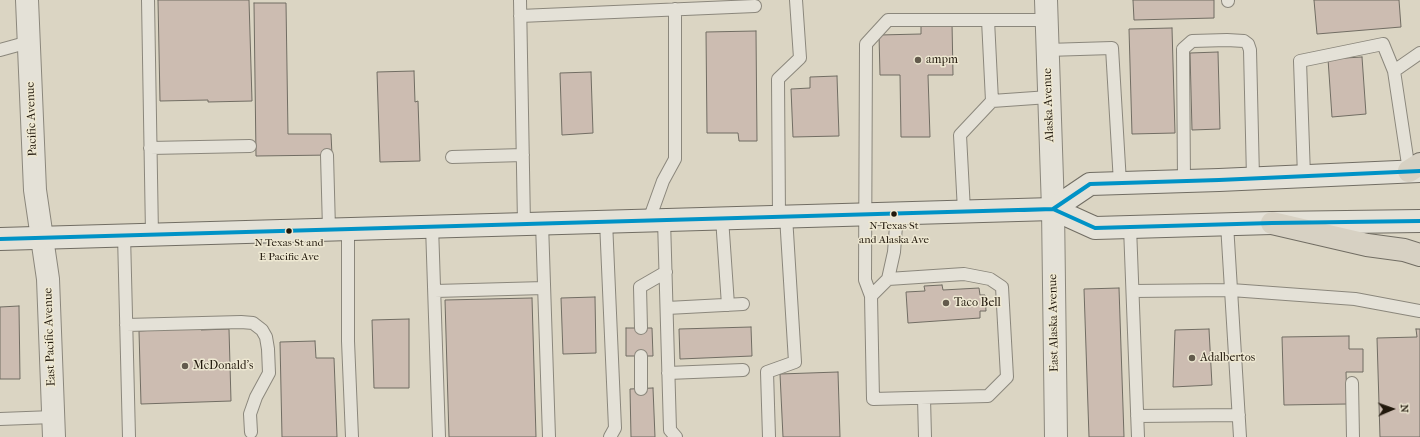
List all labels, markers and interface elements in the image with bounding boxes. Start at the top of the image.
place label: ampm [926,53,958,67]
marker: ampm [913,55,923,65]
street label: Alaska Avenue [1041,68,1057,142]
street label: Pacific Avenue [23,81,41,157]
marker: N Texas St and Alaska Ave [889,209,899,219]
place label: N Texas St and Alaska Ave [859,219,929,245]
marker: N Texas St and E Pacific Ave [284,226,294,236]
place label: N Texas St and E Pacific Ave [254,236,324,262]
street label: East Alaska Avenue [1046,274,1062,372]
street label: East Pacific Avenue [41,287,59,387]
place label: Taco Bell [954,296,1001,310]
marker: Taco Bell [941,298,951,308]
place label: Adalbertos [1200,351,1255,365]
marker: Adalbertos [1187,353,1197,363]
place label: McDonald's [193,359,253,373]
marker: McDonald's [180,361,190,371]
north arrow [1372,389,1412,429]
text: N [1398,404,1411,413]

